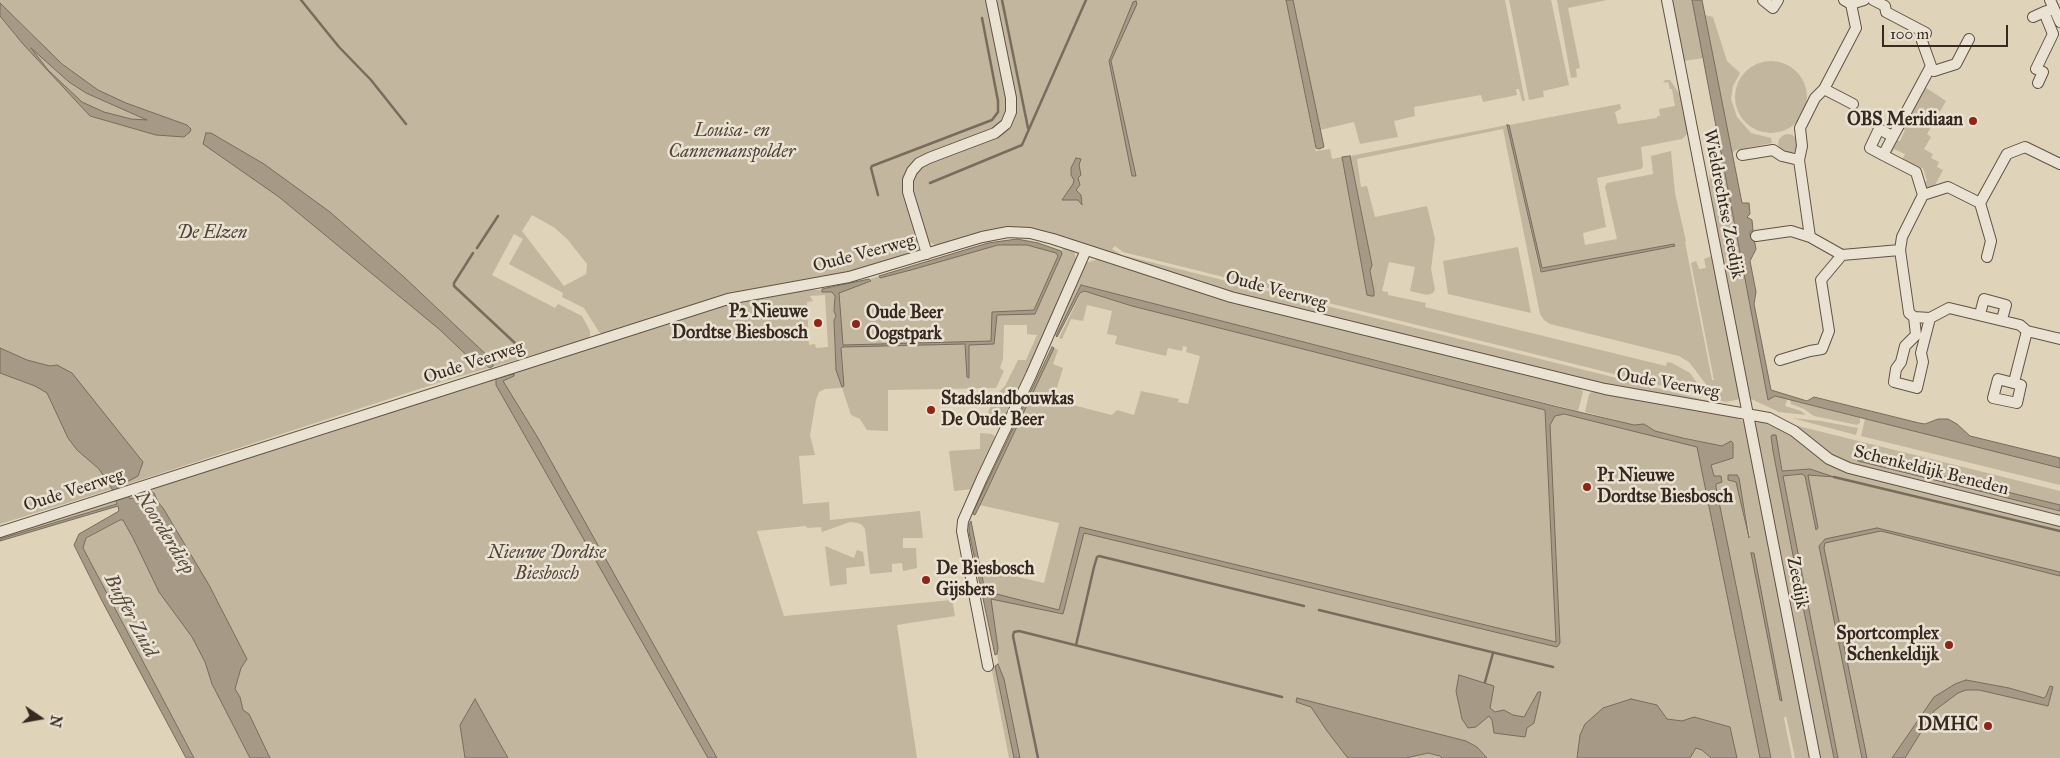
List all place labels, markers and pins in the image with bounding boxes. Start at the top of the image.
place label: OBS Meridiaan [1847,110,1963,132]
marker: OBS Meridiaan [1967,115,1979,127]
place label: P2 Nieuwe Dordtse Biesbosch [672,302,808,344]
place label: Oude Beer Oogstpark [866,303,943,346]
marker: P2 Nieuwe Dordtse Biesbosch [812,317,824,329]
marker: Oude Beer Oogstpark [850,318,862,330]
place label: Stadslandbouwkas De Oude Beer [941,389,1074,432]
marker: Stadslandbouwkas De Oude Beer [925,404,937,416]
place label: P1 Nieuwe Dordtse Biesbosch [1597,466,1733,508]
marker: P1 Nieuwe Dordtse Biesbosch [1581,481,1593,493]
place label: De Biesbosch Gijsbers [936,559,1034,602]
marker: De Biesbosch Gijsbers [920,574,932,586]
place label: Sportcomplex Schenkeldijk [1836,624,1939,666]
marker: Sportcomplex Schenkeldijk [1943,639,1955,651]
place label: DMHC [1918,715,1978,737]
marker: DMHC [1982,720,1994,732]

